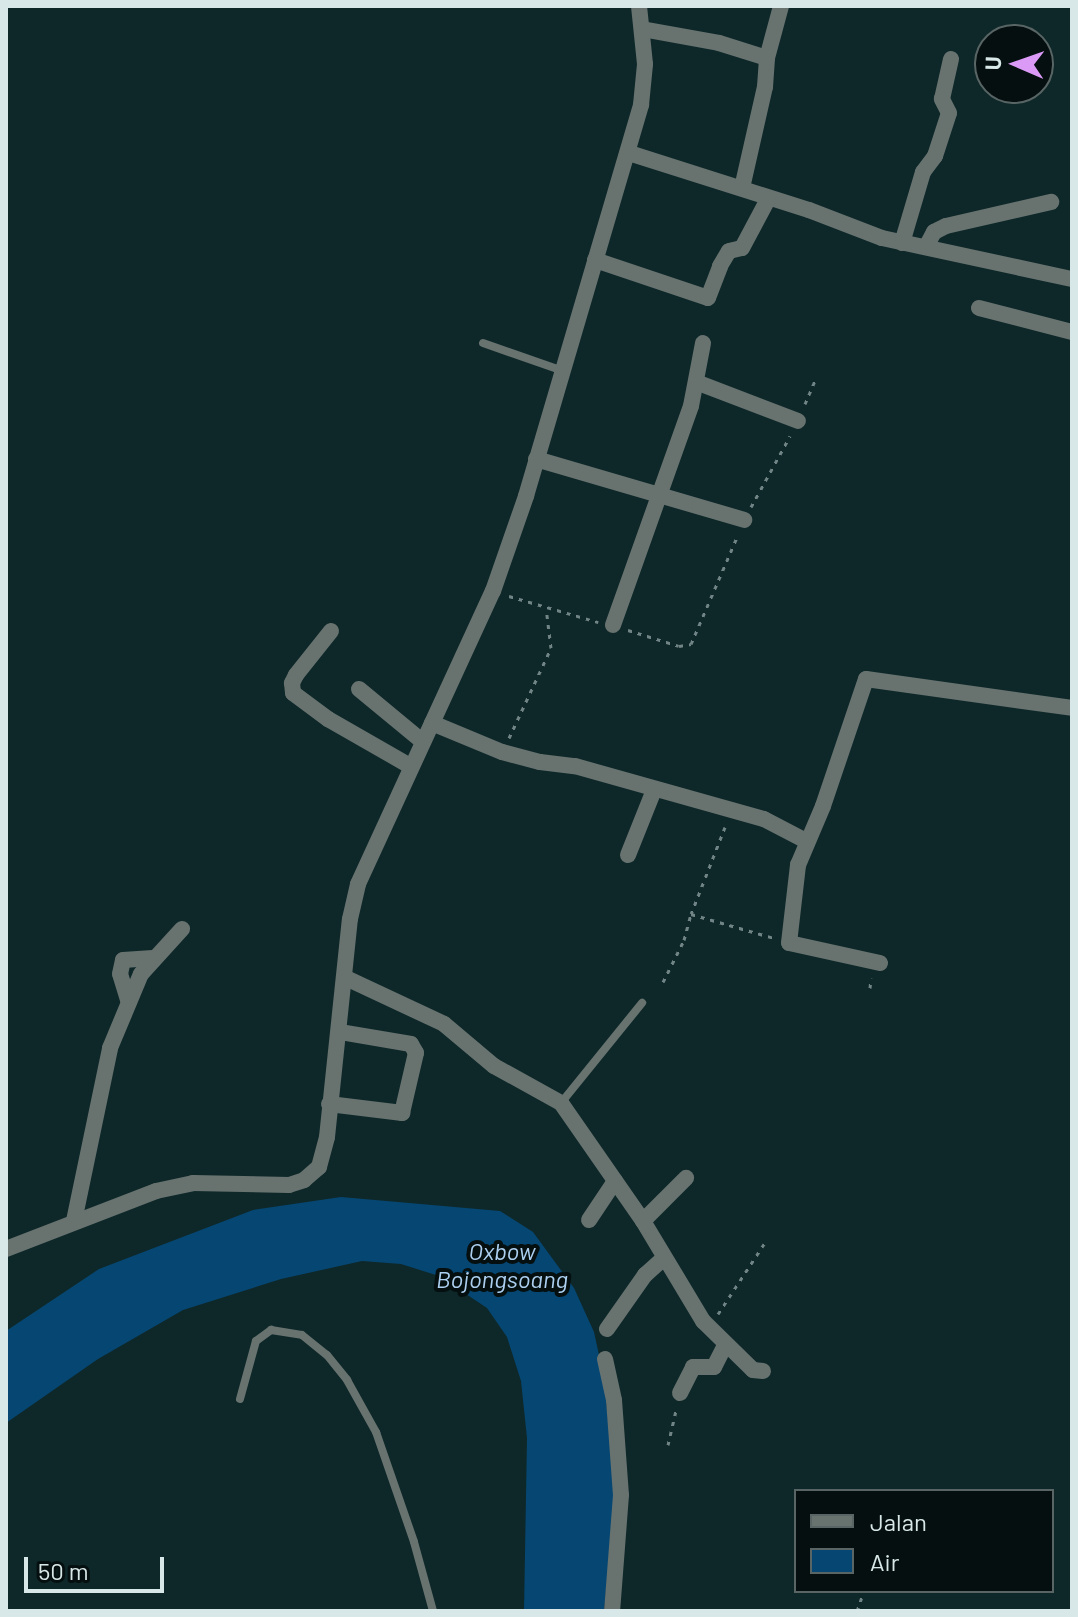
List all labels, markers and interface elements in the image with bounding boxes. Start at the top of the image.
north arrow [974,24,1054,104]
text: U [979,56,1005,71]
water label: Oxbow Bojongsoang [436,1237,568,1293]
legend [794,1489,1054,1593]
text: Jalan [870,1507,927,1536]
scale bar [28,1541,168,1591]
text: Air [870,1547,899,1576]
text: 50 m [38,1556,89,1585]

